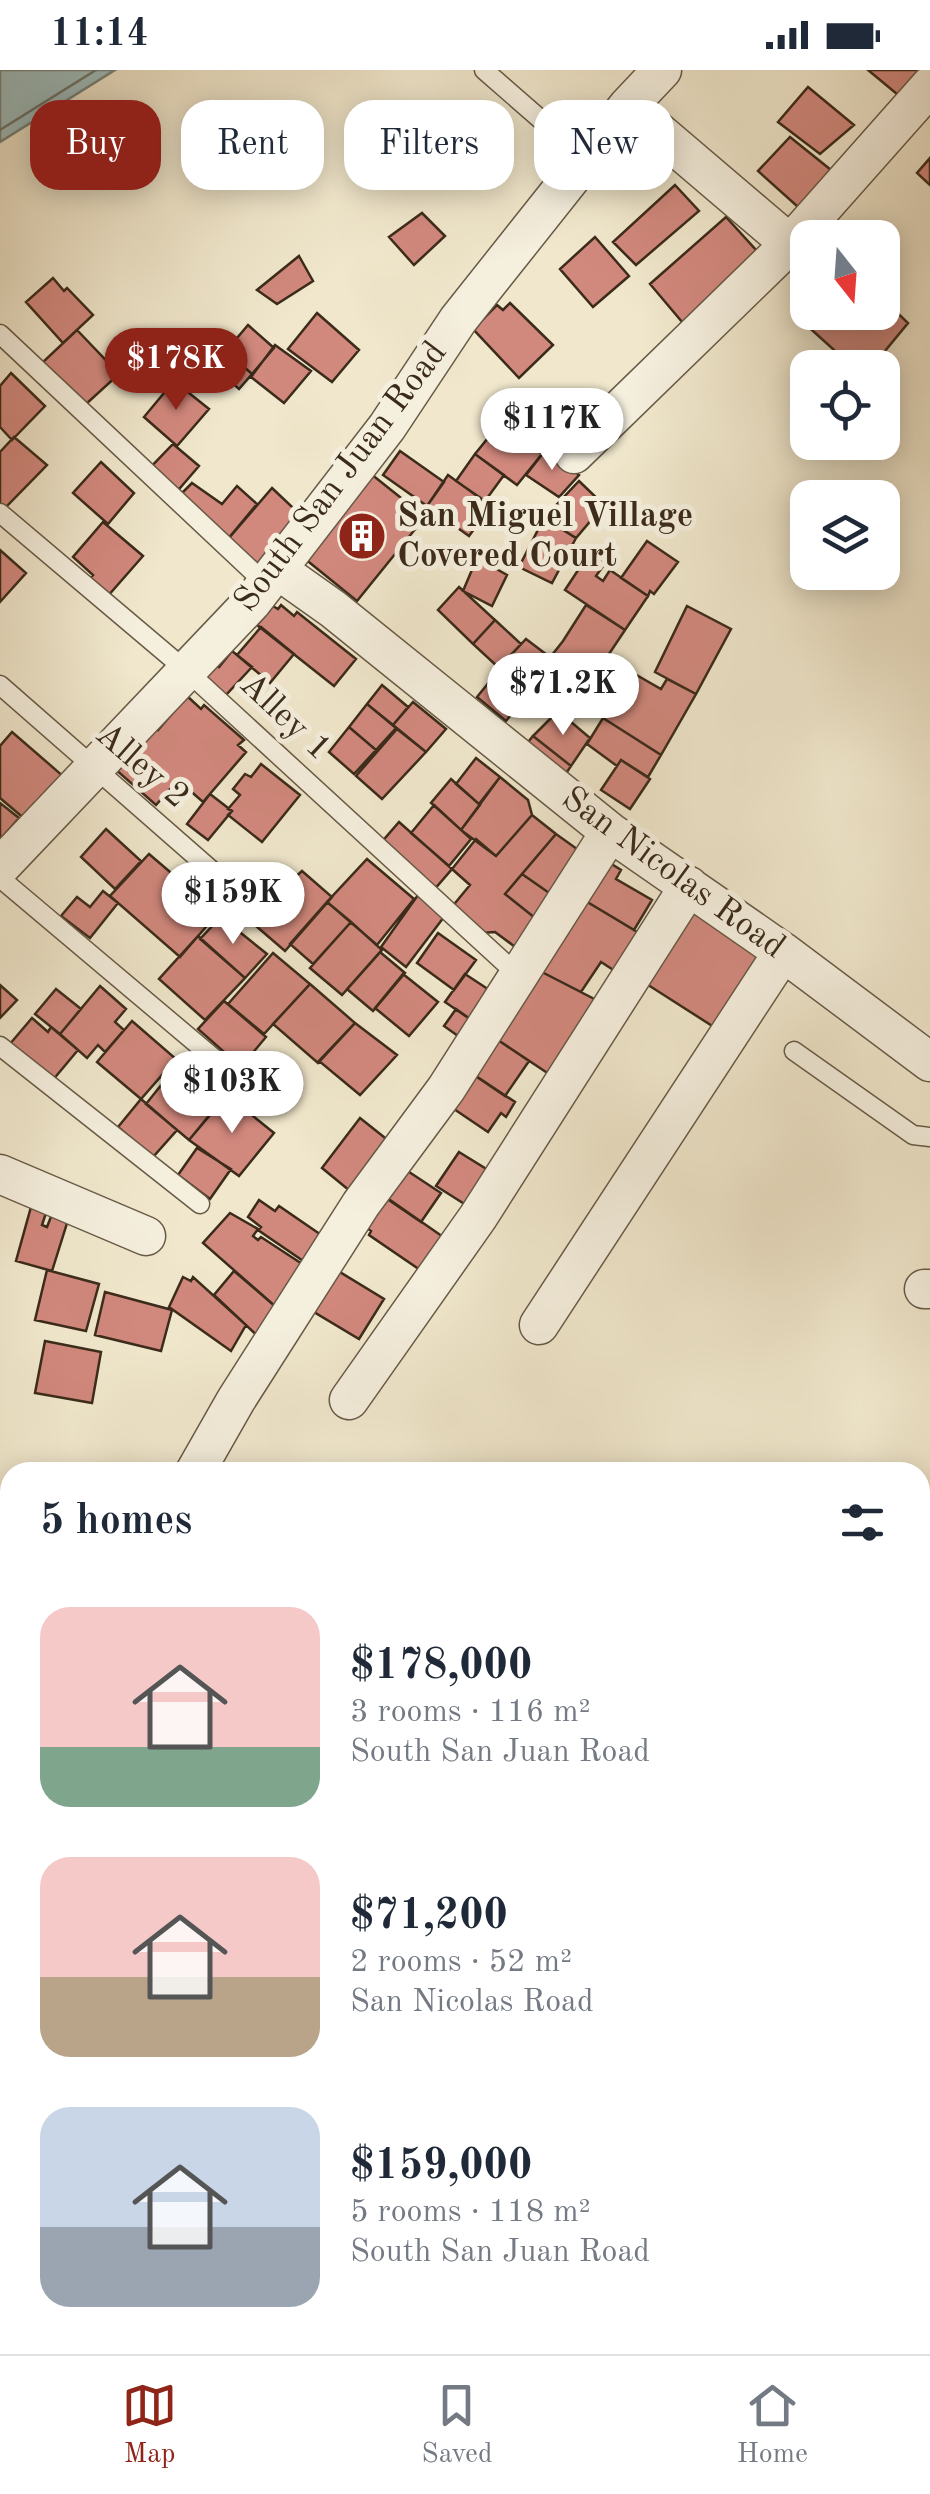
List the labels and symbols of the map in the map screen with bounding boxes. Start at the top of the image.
north arrow [790,220,900,330]
pin: $178K [106,328,246,413]
street label: South San Juan Road [228,335,454,619]
pin: $117K [482,388,622,473]
place label: San Miguel Village Covered Court [397,499,693,574]
building icon: San Miguel Village Covered Court [336,510,388,562]
pin: $71.2K [482,653,644,738]
street label: Alley 1 [233,667,337,767]
street label: Alley 2 [89,717,195,815]
street label: San Nicolas Road [555,781,791,965]
pin: $159K [163,862,303,947]
pin: $103K [162,1051,302,1136]

